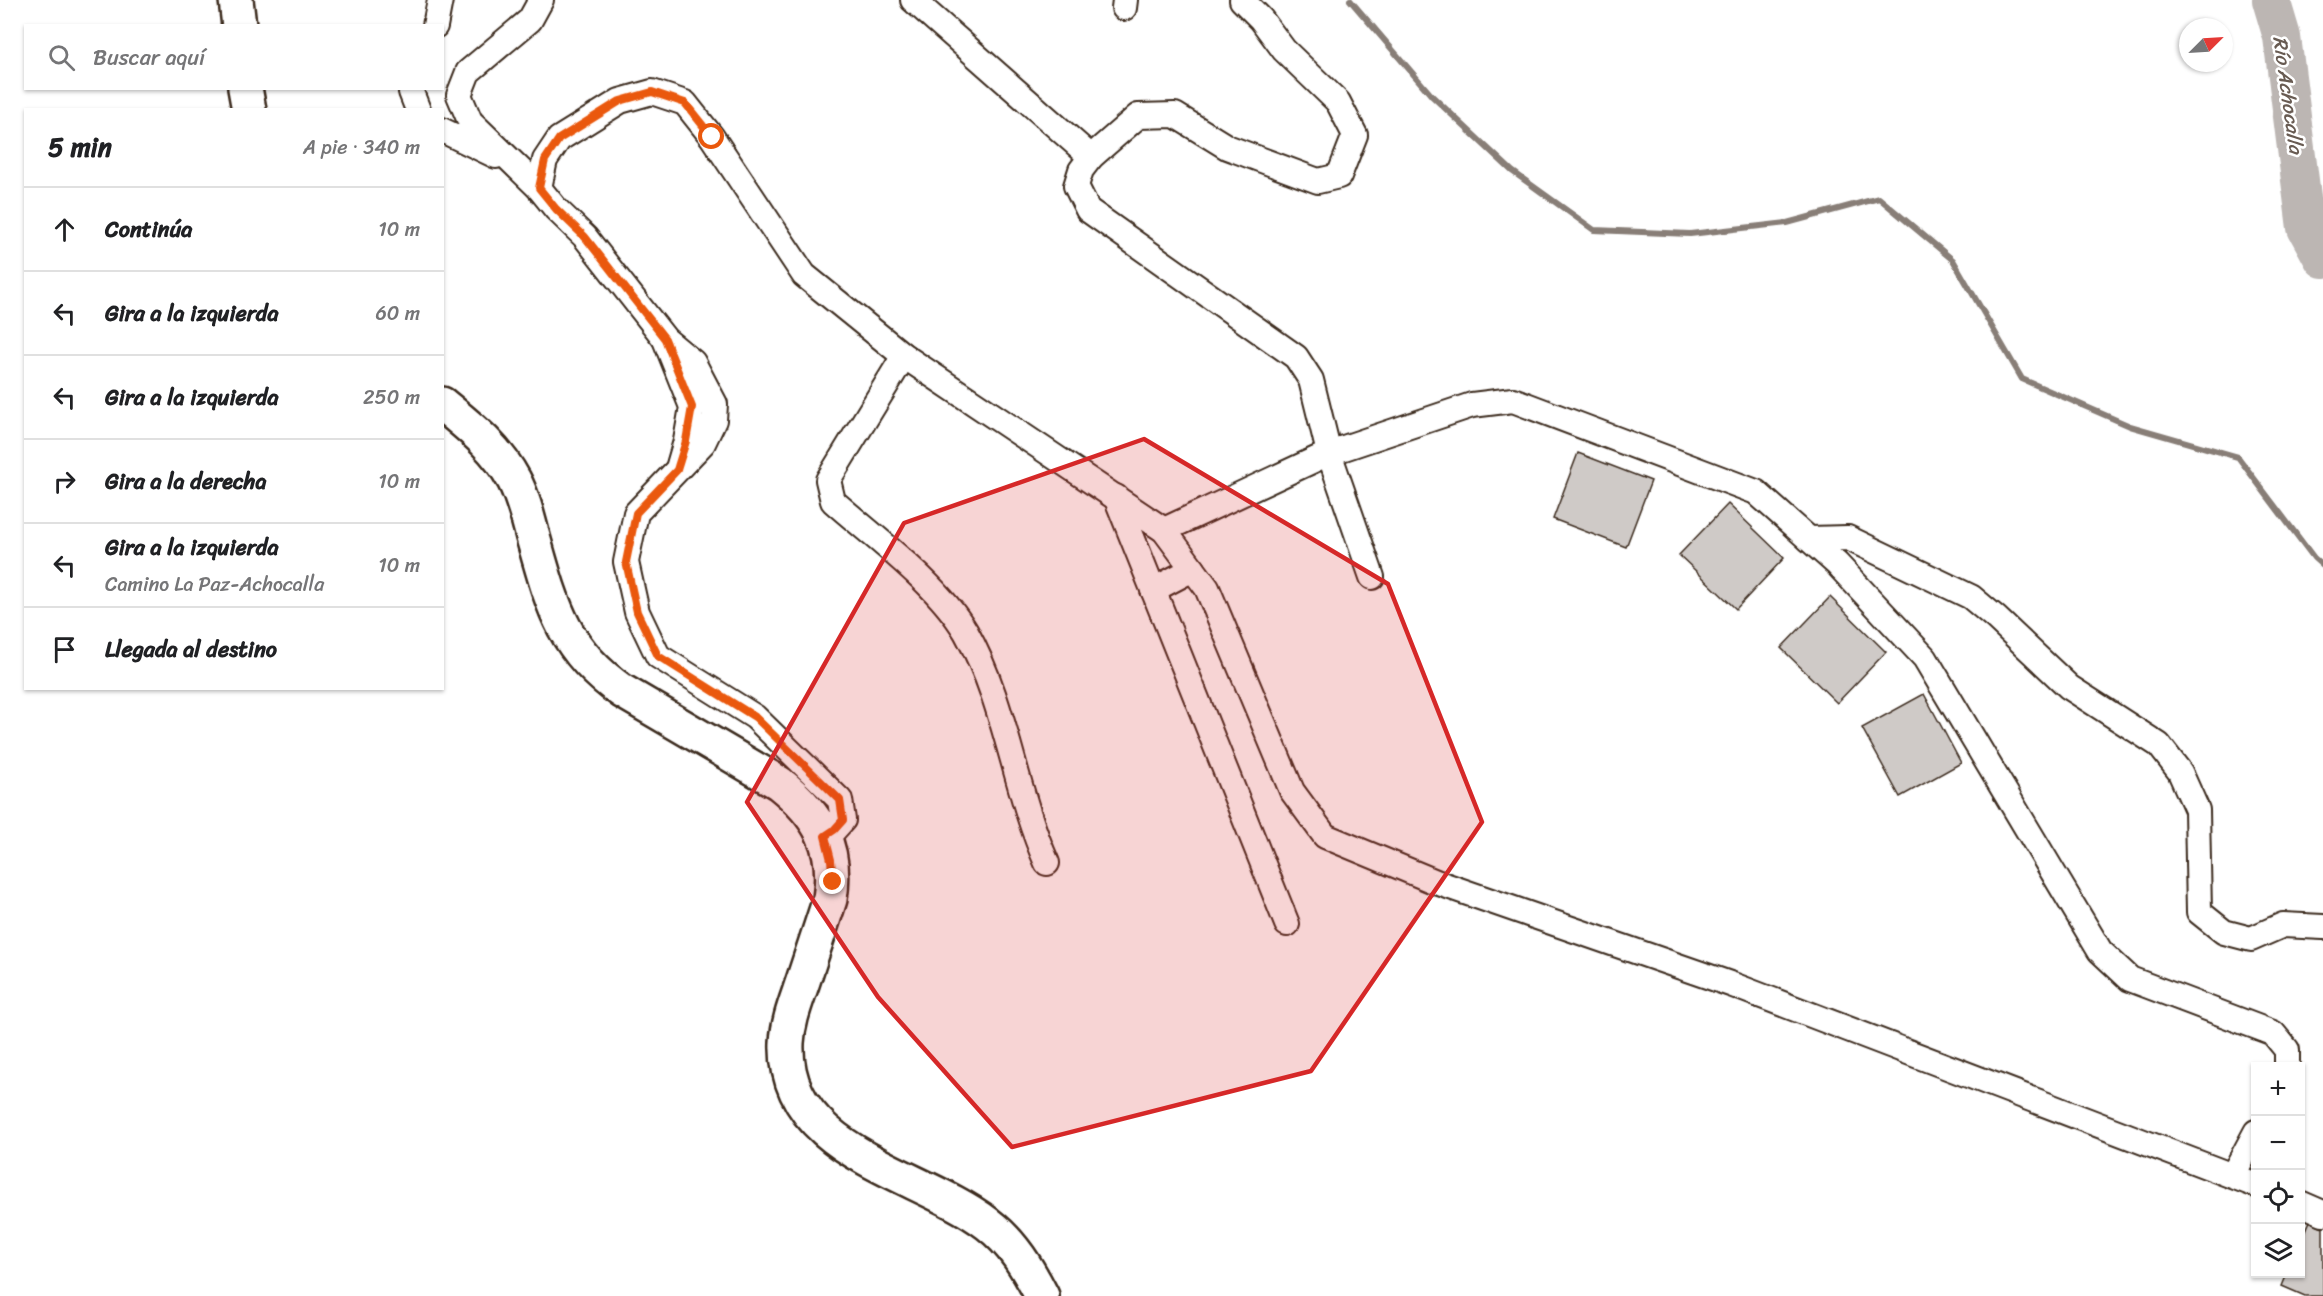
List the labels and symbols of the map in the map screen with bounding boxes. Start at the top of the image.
north arrow [2179,18,2233,72]
water label: Río Achocalla [2262,34,2314,158]
route start [698,123,724,149]
route end [819,868,845,894]

